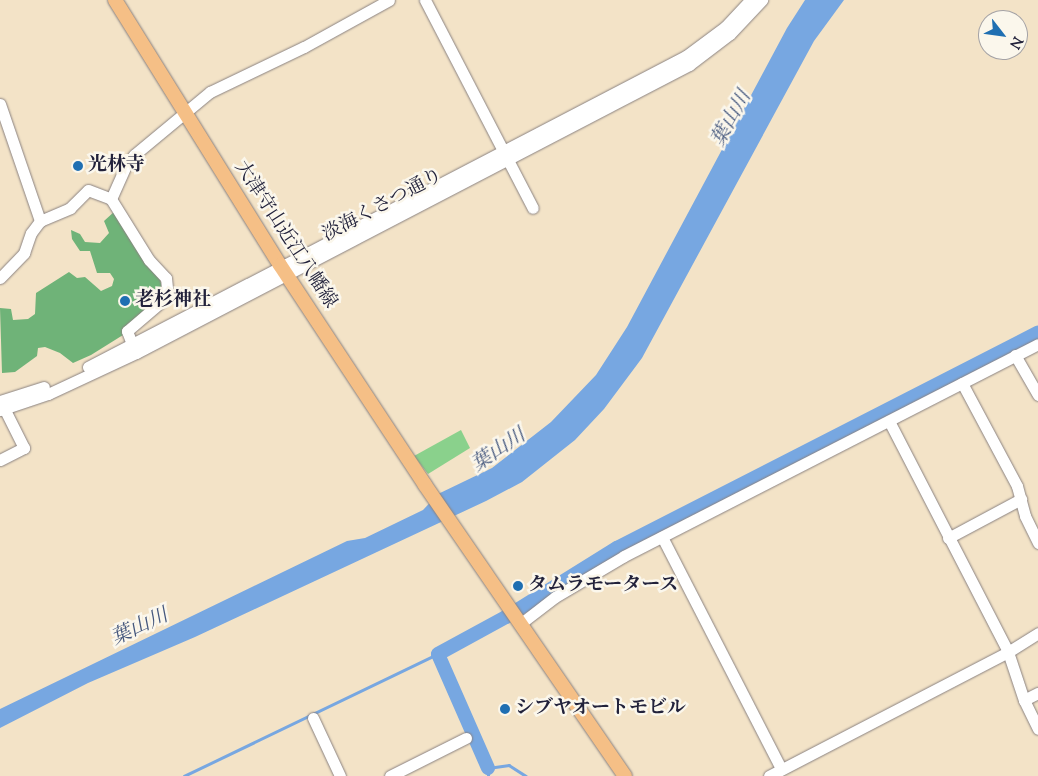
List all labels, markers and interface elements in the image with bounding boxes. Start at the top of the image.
north arrow [978,10,1028,60]
text: N [1004,32,1027,52]
water label: 葉山川 [707,87,757,151]
place label: 光林寺 [88,155,145,177]
street label: 大津守山近江八幡線 [229,157,341,313]
marker: 光林寺 [72,160,84,172]
street label: 淡海くさつ通り [319,165,447,247]
place label: 老杉神社 [135,290,211,312]
marker: 老杉神社 [119,295,131,307]
water label: 葉山川 [467,424,531,478]
place label: タムラモータース [528,575,679,597]
marker: タムラモータース [512,580,524,592]
water label: 葉山川 [108,604,172,652]
place label: シブヤオートモビル [515,698,686,720]
marker: シブヤオートモビル [499,703,511,715]

